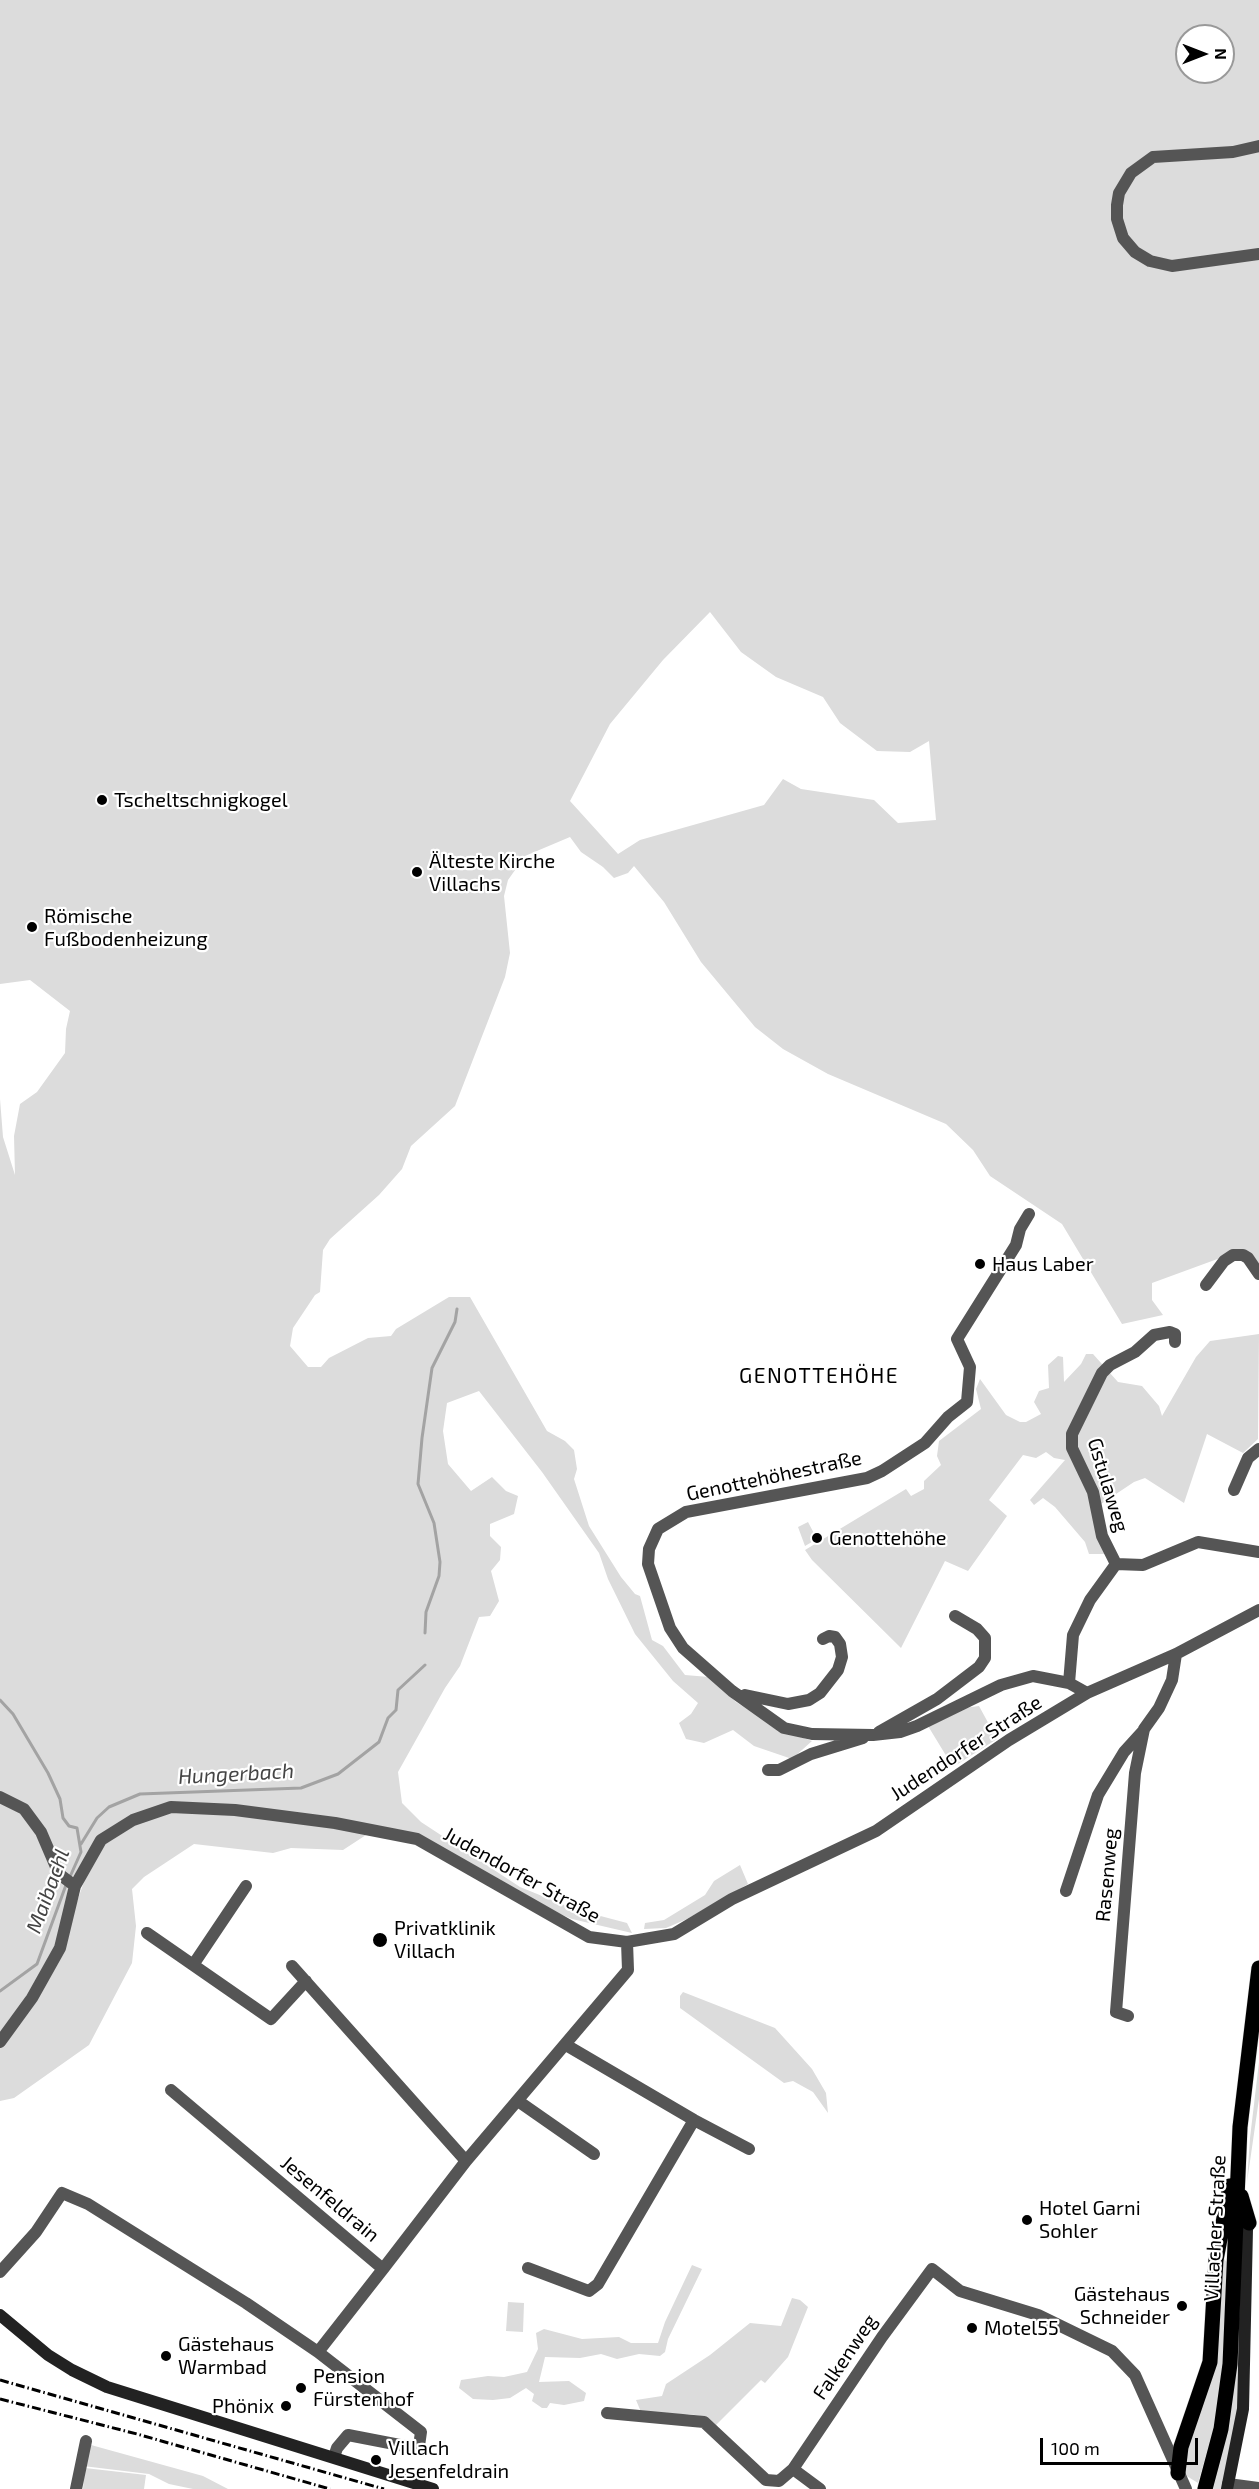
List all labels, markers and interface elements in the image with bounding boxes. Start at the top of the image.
north arrow [1175,24,1235,84]
text: N [1212,48,1231,60]
place label: Tscheltschnigkogel [114,788,288,812]
marker: Tscheltschnigkogel [95,793,109,807]
place label: Älteste Kirche Villachs [429,849,555,896]
marker: Älteste Kirche Villachs [410,865,424,879]
place label: Römische Fußbodenheizung [44,904,208,951]
marker: Römische Fußbodenheizung [25,920,39,934]
place label: Haus Laber [992,1252,1094,1276]
marker: Haus Laber [973,1257,987,1271]
district label: GENOTTEHÖHE [739,1363,899,1389]
street label: Gstulaweg [1082,1435,1134,1535]
street label: Genottehöhestraße [684,1446,864,1506]
place label: Genottehöhe [829,1526,947,1550]
marker: Genottehöhe [810,1531,824,1545]
street label: Judendorfer Straße [886,1690,1046,1806]
water label: Hungerbach [177,1758,295,1790]
street label: Judendorfer Straße [439,1822,605,1928]
street label: Rasenweg [1091,1827,1123,1923]
water label: Maibachl [21,1845,75,1937]
place label: Privatklinik Villach [394,1916,496,1963]
marker: Privatklinik Villach [371,1931,389,1949]
street label: Jesenfeldrain [276,2151,384,2247]
street label: Villacher Straße [1199,2154,1231,2302]
place label: Hotel Garni Sohler [1039,2196,1141,2243]
marker: Hotel Garni Sohler [1020,2213,1034,2227]
place label: Gästehaus Schneider [1074,2282,1170,2329]
marker: Gästehaus Schneider [1175,2299,1189,2313]
street label: Falkenweg [808,2310,882,2404]
place label: Motel55 [984,2316,1059,2340]
marker: Motel55 [965,2321,979,2335]
place label: Gästehaus Warmbad [178,2332,274,2379]
marker: Gästehaus Warmbad [159,2349,173,2363]
place label: Pension Fürstenhof [313,2364,414,2411]
marker: Pension Fürstenhof [294,2381,308,2395]
place label: Phönix [212,2394,274,2418]
marker: Phönix [279,2399,293,2413]
scale bar [1043,2426,1200,2464]
place label: Villach Jesenfeldrain [388,2436,509,2483]
text: 100 m [1051,2437,1100,2459]
marker: Villach Jesenfeldrain [369,2453,383,2467]

